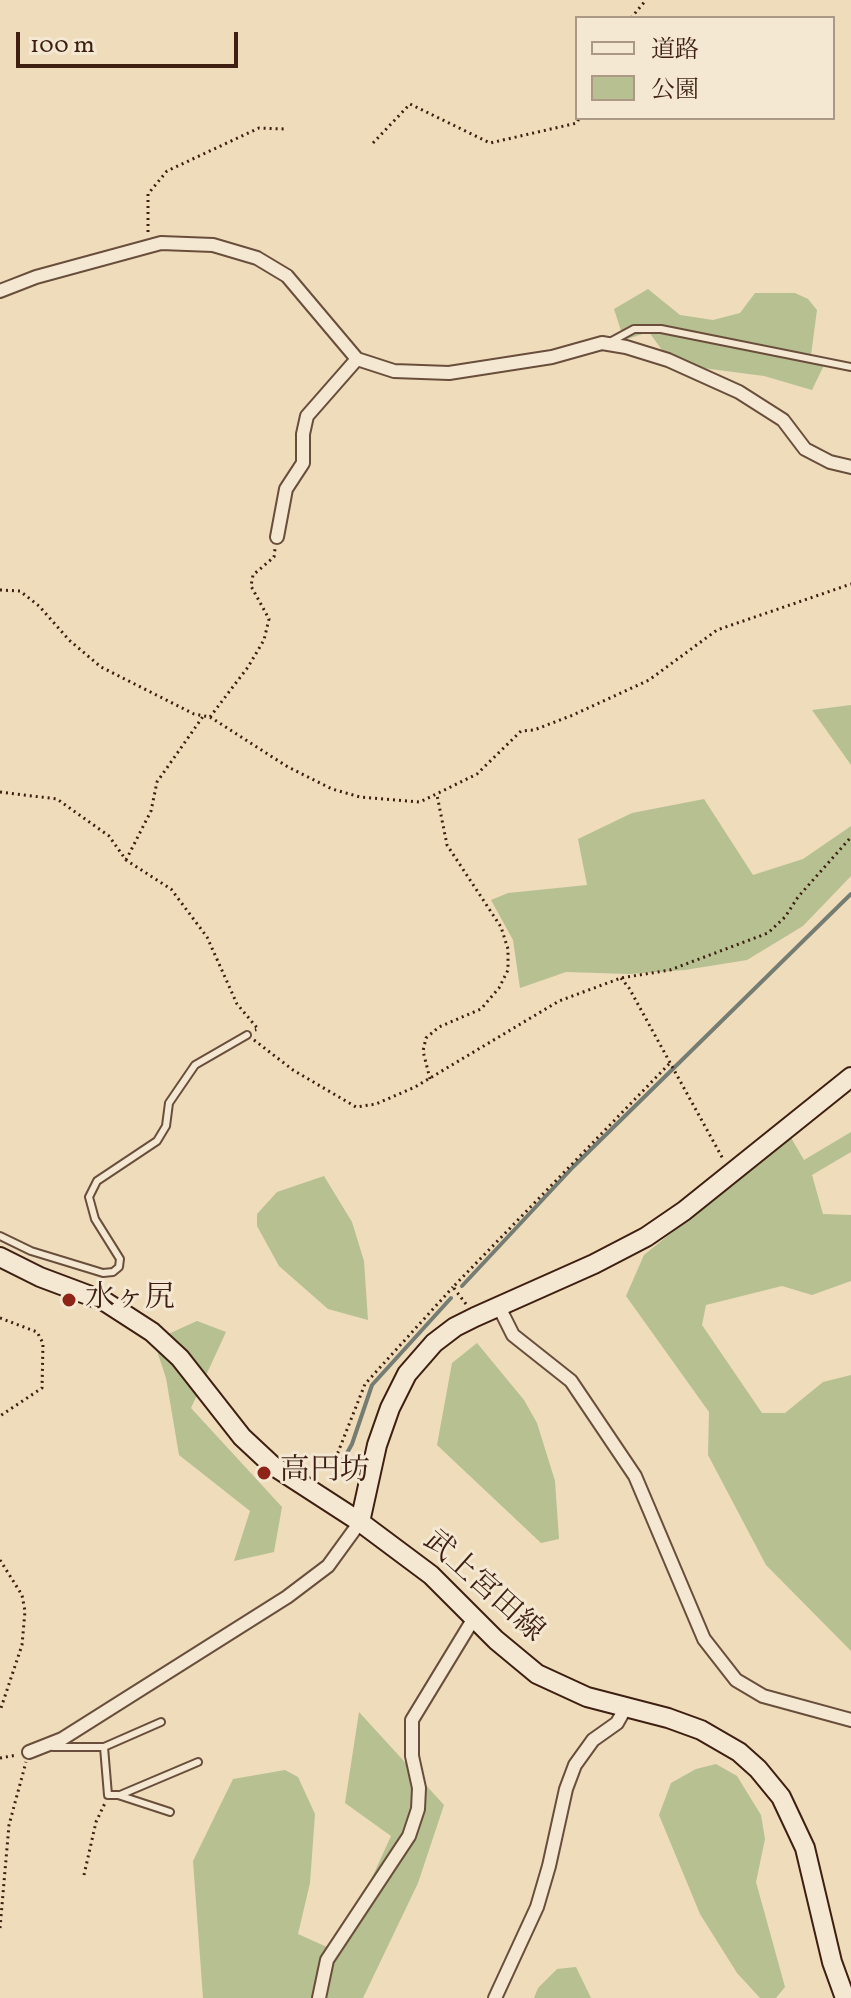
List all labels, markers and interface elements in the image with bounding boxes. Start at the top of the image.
scale bar [20,16,242,66]
legend [575,16,835,120]
text: 100 m [30,29,95,63]
text: 道路 [651,34,699,68]
text: 公園 [651,74,699,108]
place label: 水ヶ尻 [85,1282,175,1318]
marker: 水ヶ尻 [60,1291,78,1309]
place label: 高円坊 [280,1455,370,1491]
marker: 高円坊 [255,1464,273,1482]
street label: 武上宮田線 [414,1524,550,1652]

